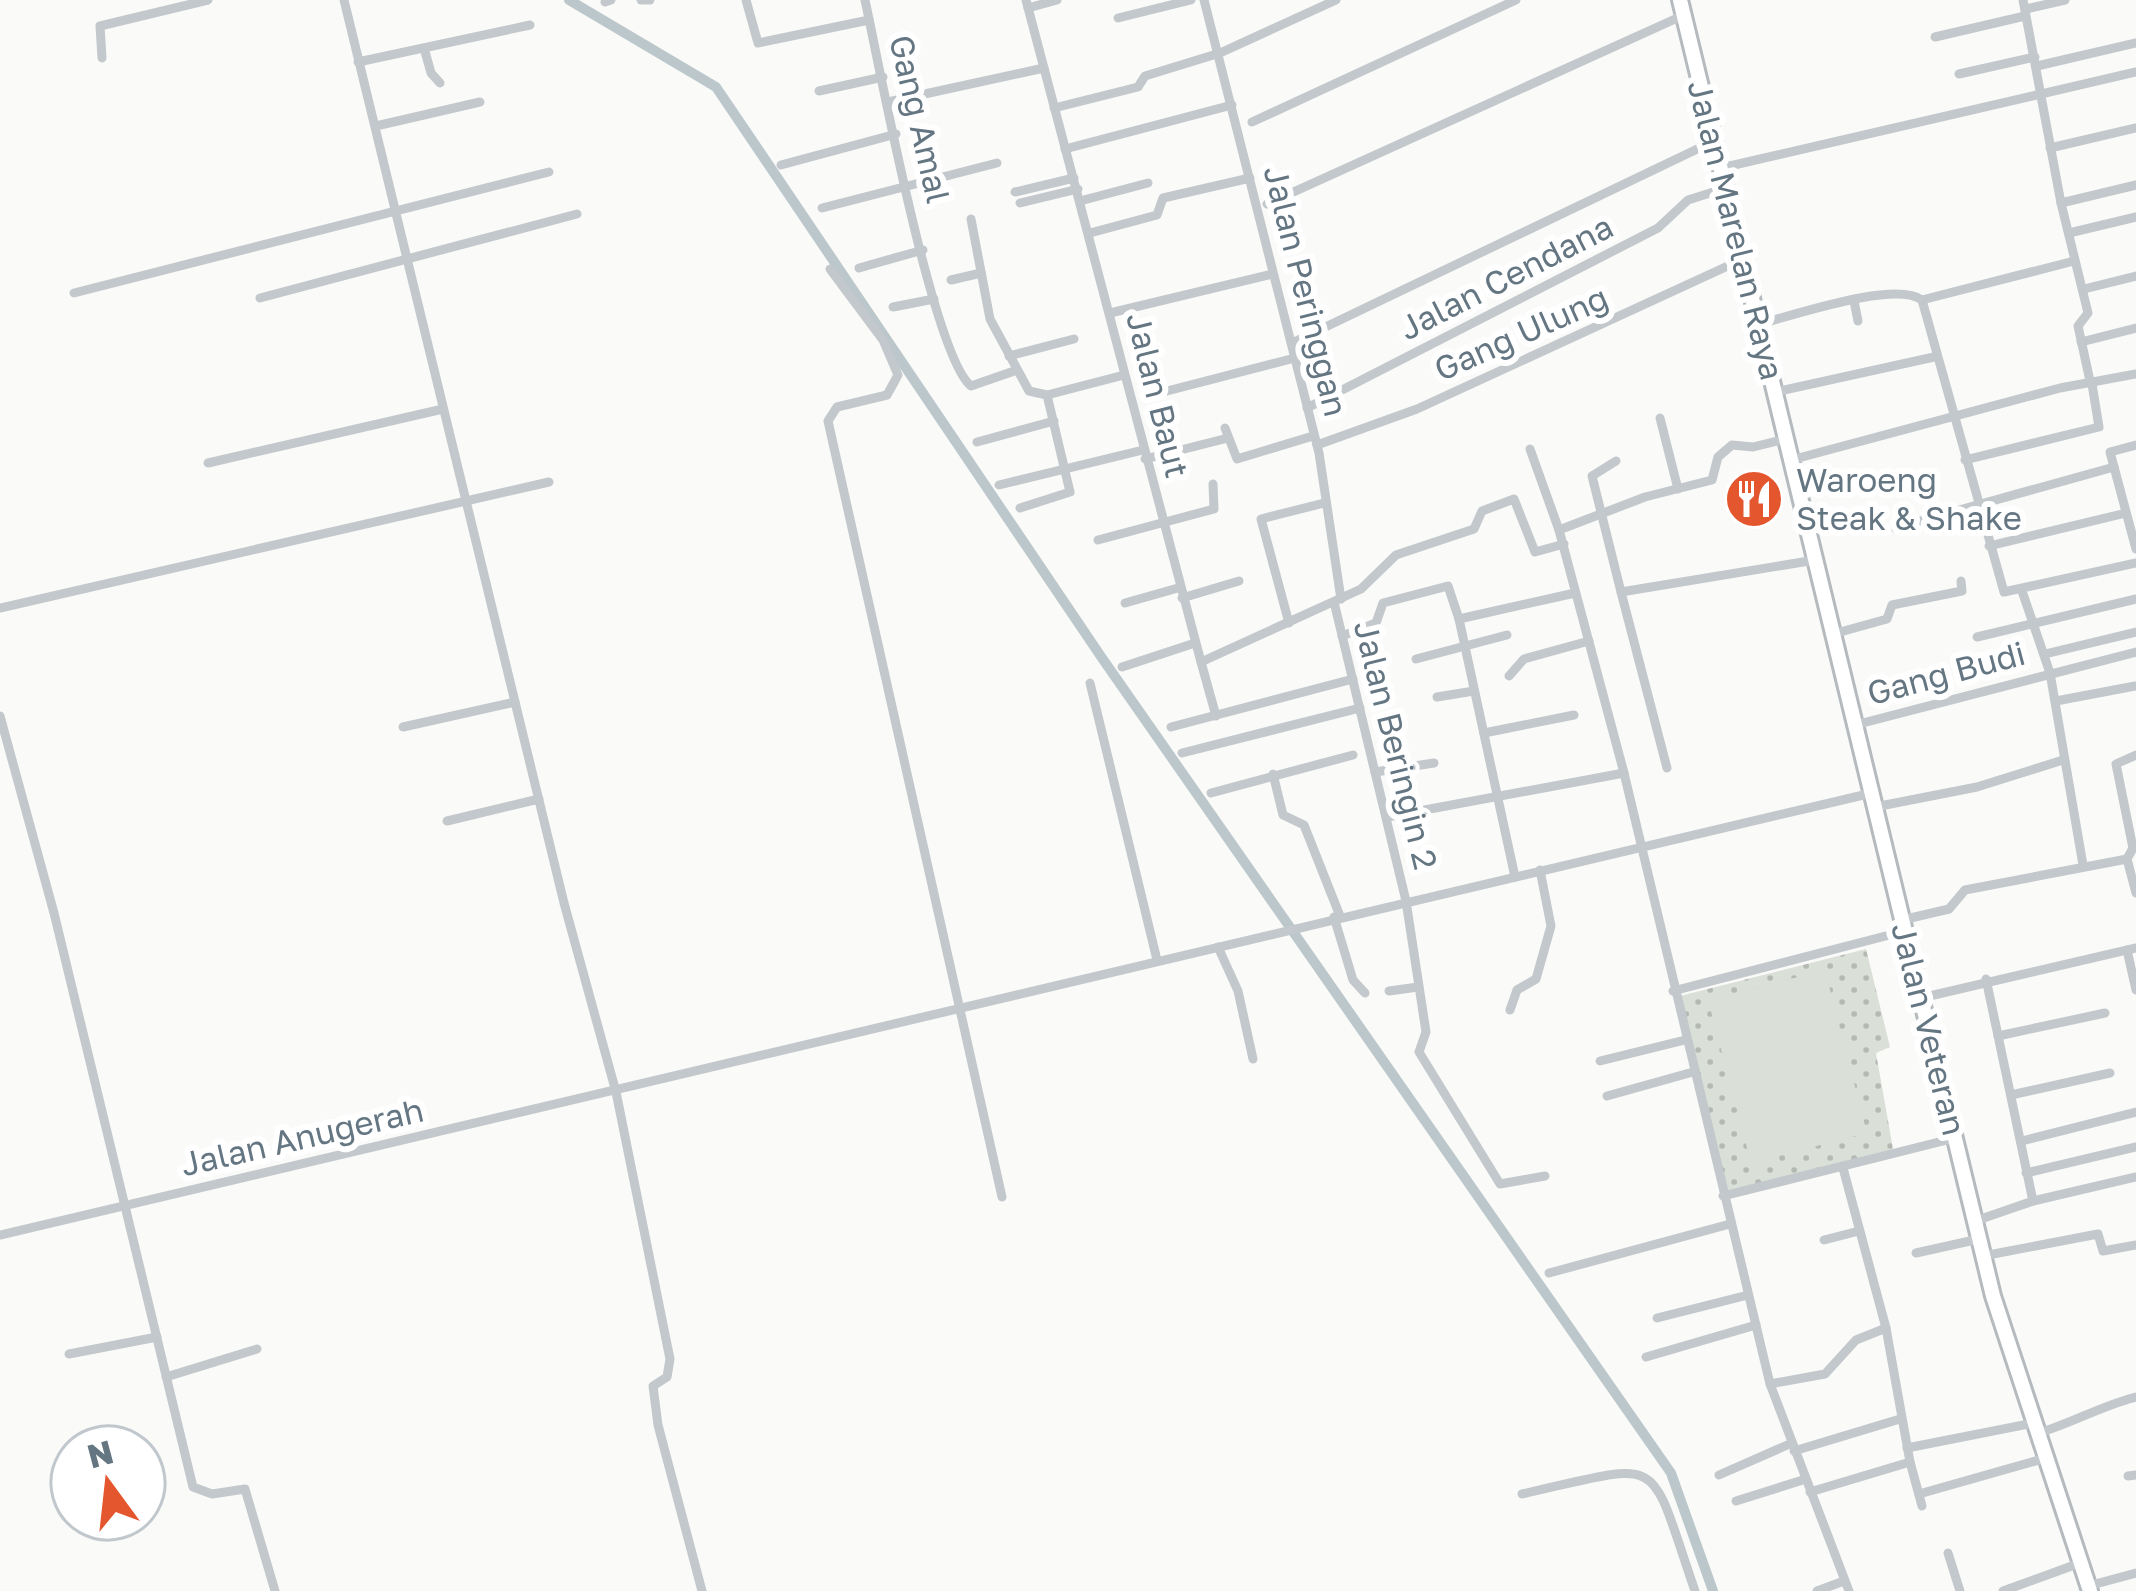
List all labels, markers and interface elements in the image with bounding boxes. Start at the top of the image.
street label: Gang Amal [882,31,959,207]
street label: Jalan Marelan Raya [1680,76,1793,384]
street label: Jalan Peringgan [1257,162,1356,420]
street label: Jalan Cendana [1392,206,1619,347]
street label: Gang Ulung [1428,277,1614,388]
street label: Jalan Baut [1119,308,1198,481]
place label: Waroeng Steak & Shake [1796,460,2022,537]
restaurant icon: Waroeng Steak & Shake [1723,468,1785,530]
street label: Jalan Beringin 2 [1347,617,1446,873]
street label: Gang Budi [1863,633,2029,712]
street label: Jalan Veteran [1884,918,1975,1139]
street label: Jalan Anugerah [177,1090,427,1183]
north arrow [48,1423,168,1543]
text: N [83,1431,117,1476]

